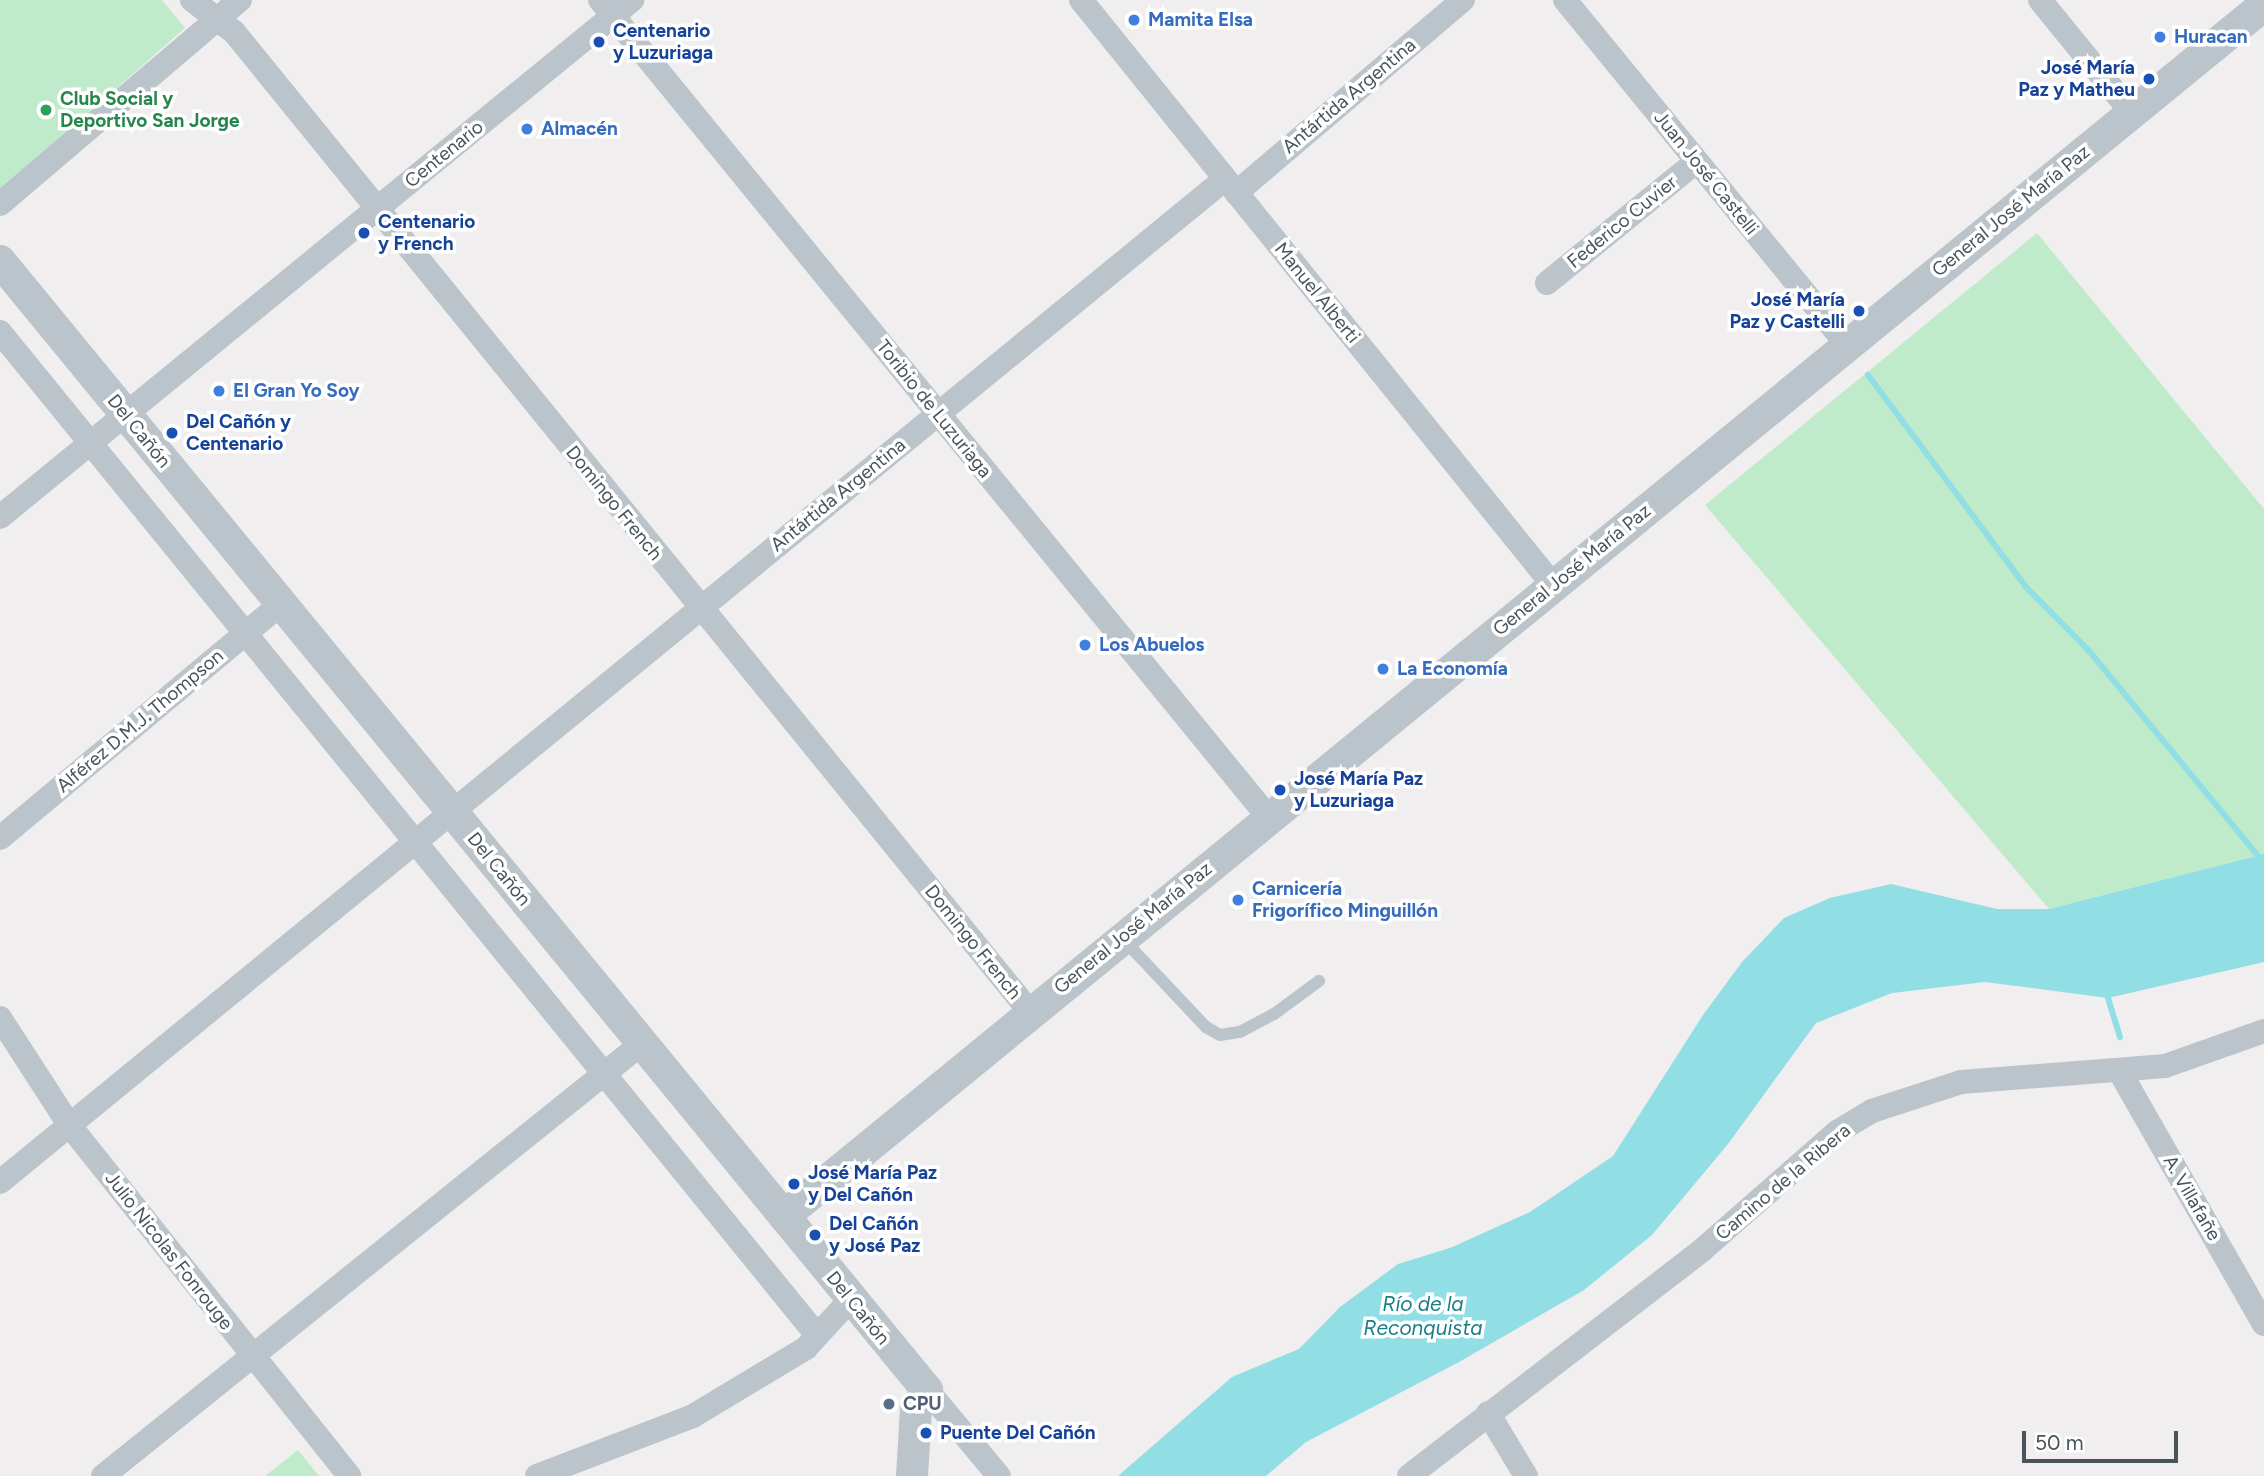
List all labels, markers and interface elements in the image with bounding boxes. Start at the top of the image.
place label: Mamita Elsa [1148,9,1253,31]
marker: Mamita Elsa [1126,12,1142,28]
place label: Centenario y Luzuriaga [613,20,713,64]
place label: Huracan [2174,26,2248,48]
marker: Huracan [2152,29,2168,45]
marker: Centenario y Luzuriaga [591,34,607,50]
street label: Antártida Argentina [1278,34,1420,158]
place label: José María Paz y Matheu [2018,57,2135,101]
marker: José María Paz y Matheu [2141,71,2157,87]
place label: Club Social y Deportivo San Jorge [60,88,240,132]
marker: Club Social y Deportivo San Jorge [38,102,54,118]
street label: Juan José Castelli [1649,107,1763,239]
street label: Centenario [400,115,488,193]
place label: Almacén [541,118,618,140]
marker: Almacén [519,121,535,137]
street label: General José María Paz [1928,140,2094,282]
street label: Federico Cuvier [1563,171,1681,273]
place label: Centenario y French [378,211,475,255]
marker: Centenario y French [356,225,372,241]
street label: Manuel Alberti [1270,238,1364,348]
place label: José María Paz y Castelli [1729,289,1845,333]
marker: José María Paz y Castelli [1851,303,1867,319]
street label: Toribio de Luzuriaga [872,336,996,482]
place label: El Gran Yo Soy [233,380,359,402]
marker: El Gran Yo Soy [211,383,227,399]
street label: Del Cañón [102,390,176,472]
place label: Del Cañón y Centenario [186,411,291,455]
marker: Del Cañón y Centenario [164,425,180,441]
street label: Antártida Argentina [766,434,910,556]
street label: Domingo French [561,441,667,565]
street label: General José María Paz [1489,499,1655,641]
place label: Los Abuelos [1099,634,1204,656]
marker: Los Abuelos [1077,637,1093,653]
street label: Alférez D.M.J. Thompson [52,645,228,797]
place label: La Economía [1397,658,1508,680]
marker: La Economía [1375,661,1391,677]
place label: José María Paz y Luzuriaga [1294,768,1423,812]
marker: José María Paz y Luzuriaga [1272,782,1288,798]
street label: Del Cañón [462,828,536,910]
street label: General José María Paz [1050,857,1216,999]
place label: Carnicería Frigorífico Minguillón [1252,878,1438,922]
street label: Domingo French [920,880,1026,1004]
marker: Carnicería Frigorífico Minguillón [1230,892,1246,908]
street label: Camino de la Ribera [1711,1119,1855,1245]
street label: A. Villafañe [2158,1151,2226,1245]
place label: José María Paz y Del Cañón [808,1162,937,1206]
street label: Julio Nicolas Fonrouge [100,1168,238,1334]
marker: José María Paz y Del Cañón [786,1176,802,1192]
place label: Del Cañón y José Paz [829,1213,920,1257]
marker: Del Cañón y José Paz [807,1227,823,1243]
street label: Del Cañón [821,1267,895,1349]
water label: Río de la Reconquista [1363,1291,1483,1341]
place label: CPU [903,1393,942,1415]
marker: CPU [881,1396,897,1412]
scale bar [2026,1416,2182,1460]
place label: Puente Del Cañón [940,1422,1096,1444]
marker: Puente Del Cañón [918,1425,934,1441]
text: 50 m [2035,1430,2084,1455]

